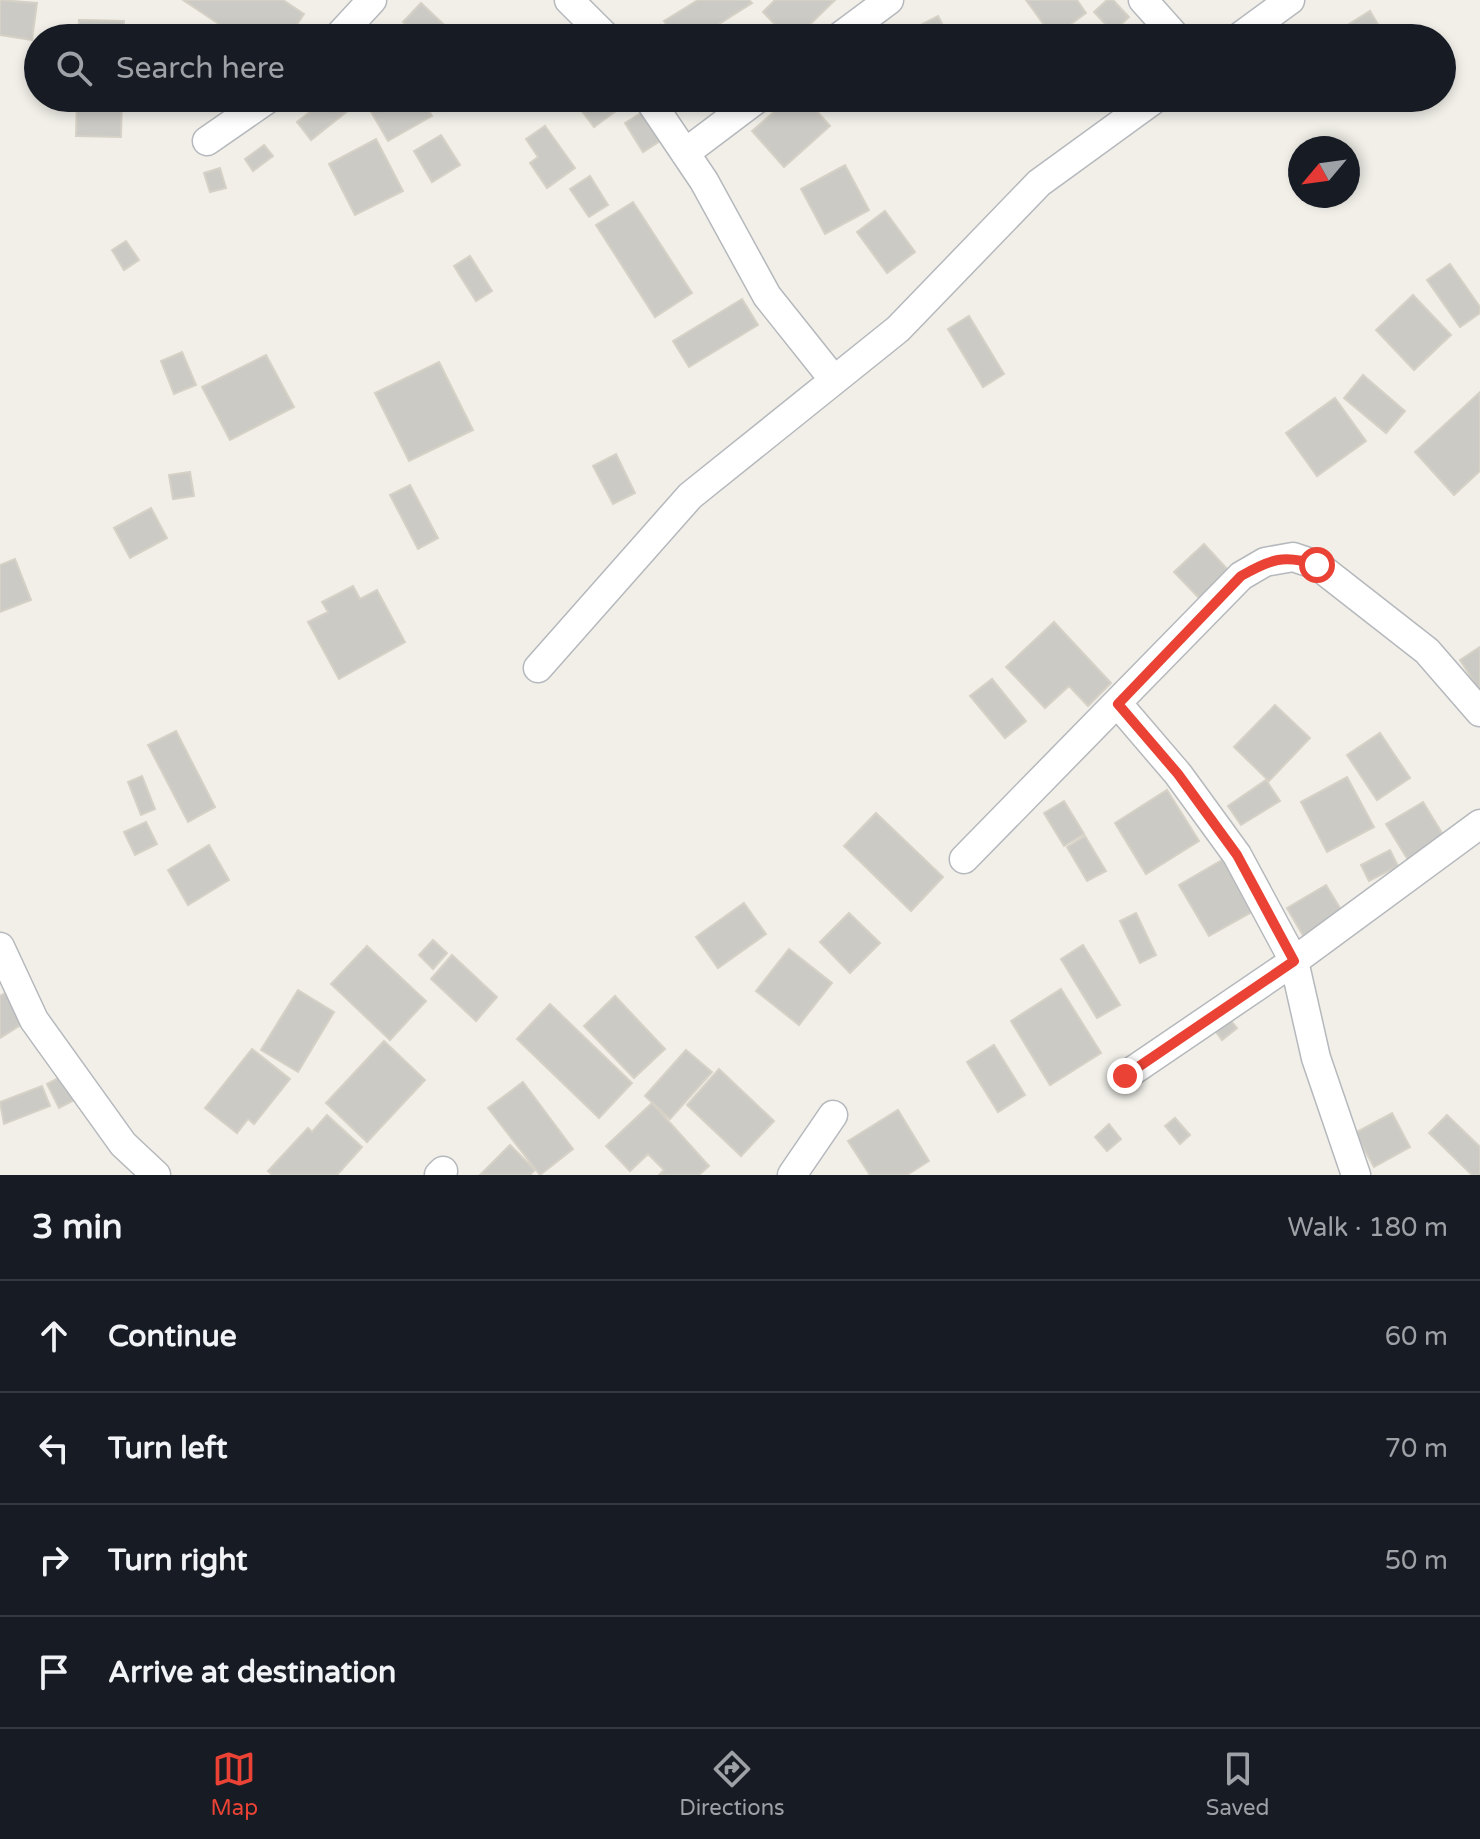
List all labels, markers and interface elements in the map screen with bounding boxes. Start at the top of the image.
search box [24,24,1456,112]
icon: search [52,46,96,90]
text: Search here [116,50,285,87]
north arrow [1288,136,1360,208]
route start [1299,547,1335,583]
route end [1107,1058,1143,1094]
text: 3 min [32,1207,123,1248]
text: Walk · 180 m [1288,1212,1448,1243]
icon: ahead [32,1314,76,1358]
text: Continue [108,1318,237,1355]
text: 60 m [1385,1321,1448,1352]
icon: left [32,1426,76,1470]
text: Turn left [108,1430,227,1467]
text: 70 m [1385,1433,1448,1464]
icon: right [32,1538,76,1582]
text: Turn right [108,1542,248,1579]
text: 50 m [1385,1545,1448,1576]
icon: arrive [32,1650,76,1694]
text: Arrive at destination [108,1654,396,1691]
tab: Map [211,1747,258,1821]
tab: Directions [679,1747,785,1821]
tab: Saved [1206,1747,1269,1821]

